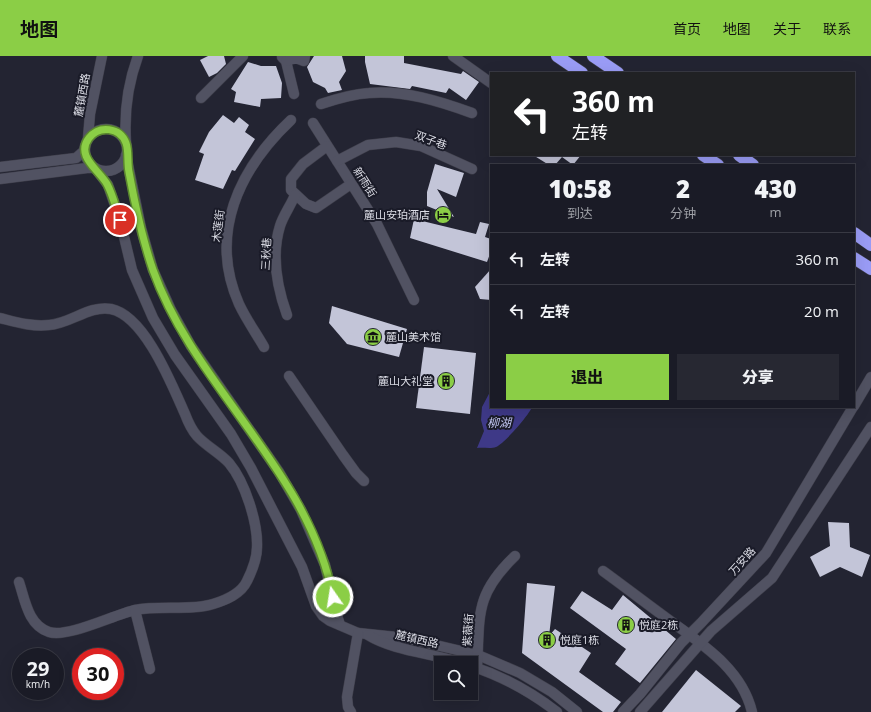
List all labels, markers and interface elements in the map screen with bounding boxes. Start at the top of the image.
text: 地图 [20,16,58,42]
text: 首页 [673,19,701,38]
text: 地图 [723,19,751,38]
text: 关于 [773,19,801,38]
text: 联系 [823,19,851,38]
street label: 麓镇西路 [70,72,93,118]
text: 360 m [572,82,655,120]
icon: left [506,88,558,140]
text: 左转 [572,120,608,144]
street label: 双子巷 [413,127,449,152]
street label: 新雨街 [350,164,381,200]
text: 10:58 [548,172,612,205]
text: 2 [676,172,690,205]
text: 430 [754,172,797,205]
pin [103,203,137,237]
text: m [769,203,781,221]
text: 到达 [567,204,593,222]
text: 分钟 [670,204,696,222]
hotel icon: 麓山安珀酒店 [433,205,453,225]
place label: 麓山安珀酒店 [364,207,430,222]
icon: arrive [109,209,131,231]
street label: 木莲街 [208,209,227,243]
street label: 三秋巷 [257,237,274,271]
icon: left [506,248,528,270]
text: 左转 [540,249,570,269]
text: 360 m [795,249,839,269]
icon: left [506,300,528,322]
text: 左转 [540,301,570,321]
text: 20 m [804,301,839,321]
museum icon: 麓山美术馆 [363,327,383,347]
place label: 麓山美术馆 [386,329,441,344]
button: 退出 [506,354,669,400]
button: 分享 [677,354,839,400]
building icon: 麓山大礼堂 [436,371,456,391]
place label: 麓山大礼堂 [378,373,433,388]
water label: 柳湖 [487,414,513,431]
street label: 万安路 [725,543,758,578]
position arrow [312,576,354,618]
street label: 紫薇街 [459,613,476,647]
building icon: 悦庭2栋 [616,615,636,635]
place label: 悦庭2栋 [639,617,678,632]
street label: 麓镇西路 [394,626,440,651]
building icon: 悦庭1栋 [537,630,557,650]
place label: 悦庭1栋 [560,632,599,647]
speed limit sign: 30 [72,648,124,700]
text: 29 [27,655,49,682]
map controls [434,656,478,700]
button: search [434,656,478,700]
text: km/h [26,677,50,691]

